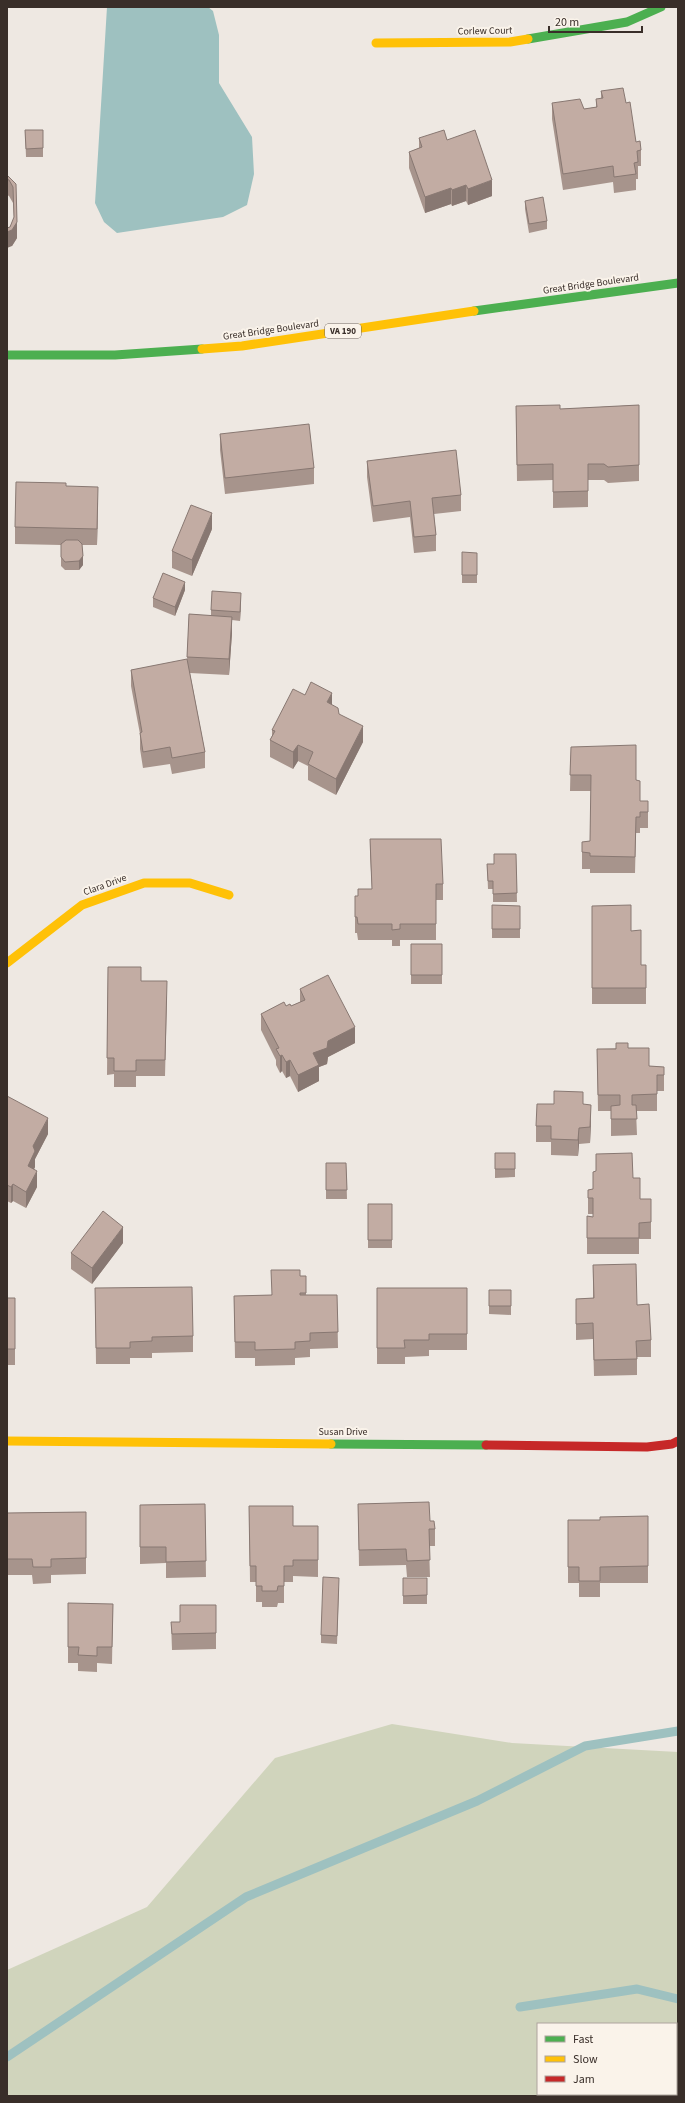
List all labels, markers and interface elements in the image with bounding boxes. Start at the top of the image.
scale bar [549,8,642,34]
text: 20 m [555,14,579,31]
street label: Corlew Court [457,24,513,38]
street label: Great Bridge Boulevard [542,270,640,298]
street label: Great Bridge Boulevard [222,316,320,344]
road number: VA 190 [325,324,361,338]
street label: Clara Drive [81,871,129,899]
street label: Susan Drive [318,1425,368,1439]
legend [537,2023,677,2095]
text: Fast [573,2031,593,2048]
text: Slow [573,2051,598,2068]
text: Jam [573,2071,595,2088]

